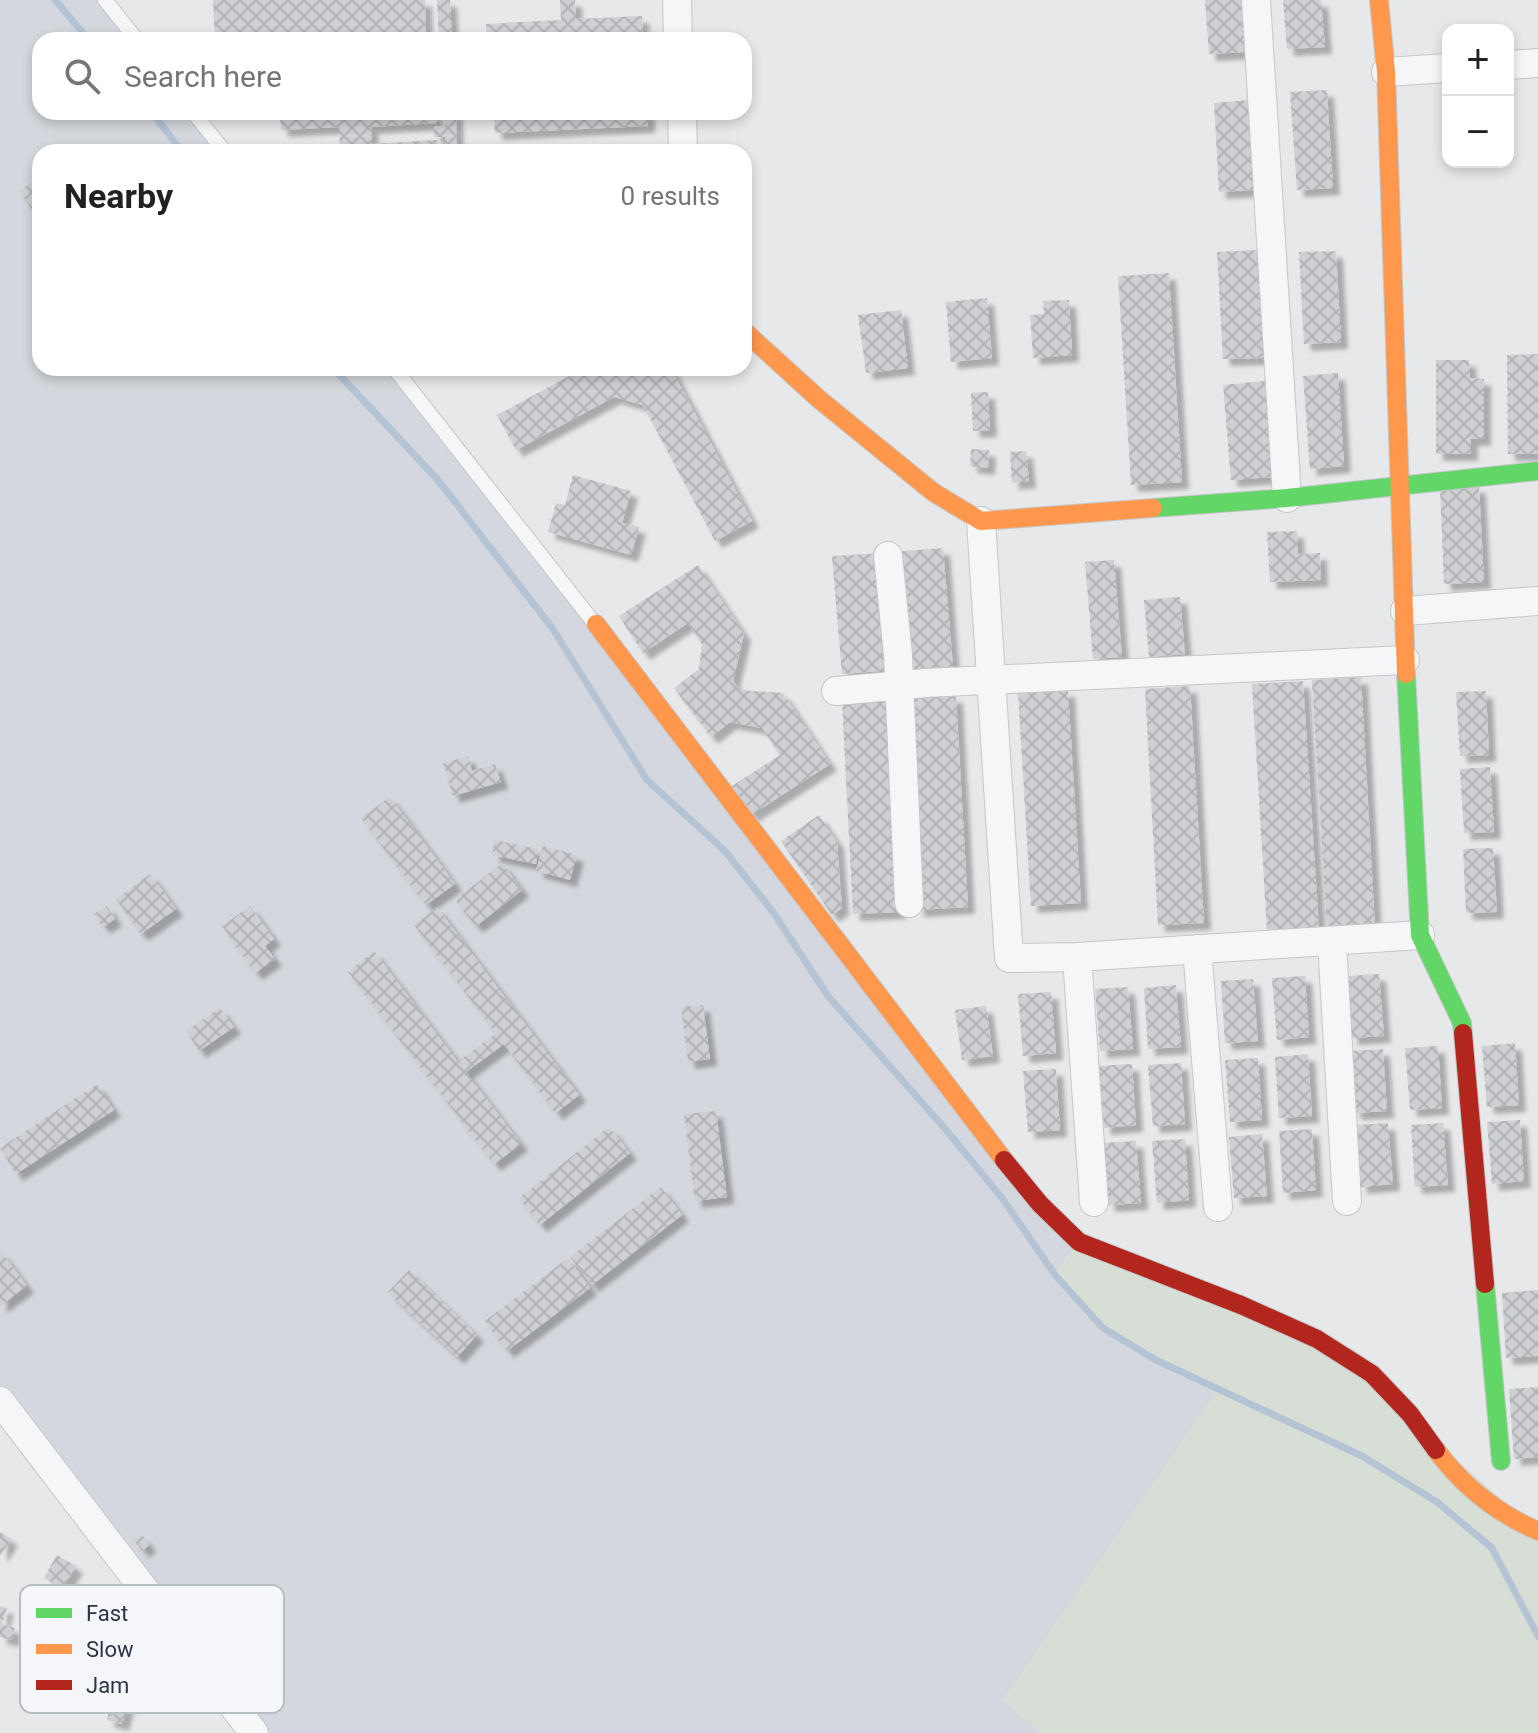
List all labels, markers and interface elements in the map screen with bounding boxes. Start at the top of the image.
map controls [1442,24,1514,168]
button: + [1442,24,1514,96]
search box [32,32,752,120]
icon: search [60,54,104,98]
text: Search here [124,59,282,94]
button: − [1442,96,1514,168]
text: Nearby [64,176,173,216]
text: 0 results [621,181,720,211]
legend [20,1585,284,1713]
text: Fast [86,1601,128,1626]
text: Slow [86,1637,134,1662]
text: Jam [86,1673,129,1698]

